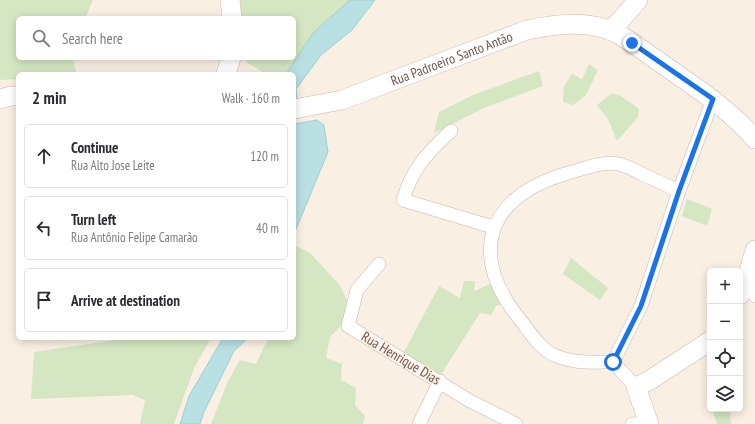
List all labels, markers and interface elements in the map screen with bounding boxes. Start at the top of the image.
search box [16,16,296,60]
icon: search [30,27,52,49]
street label: Rua Padroeiro Santo Antão [388,27,515,90]
text: Search here [62,29,123,48]
route end [623,34,641,52]
text: 2 min [32,87,66,109]
text: Walk · 160 m [222,90,280,107]
text: Continue [71,138,118,157]
icon: ahead [33,145,55,167]
text: 120 m [250,148,279,165]
text: Rua Alto Jose Leite [71,157,155,174]
text: Turn left [71,210,116,229]
icon: left [33,217,55,239]
text: 40 m [256,220,279,237]
text: Rua Antônio Felipe Camarão [71,229,198,246]
map controls [707,268,743,412]
button: + [707,268,743,304]
icon: arrive [33,289,55,311]
text: Arrive at destination [71,291,180,310]
button: − [707,304,743,340]
street label: Rua Henrique Dias [358,327,444,389]
button: locate [707,340,743,376]
route start [604,353,622,371]
button: layers [707,376,743,412]

